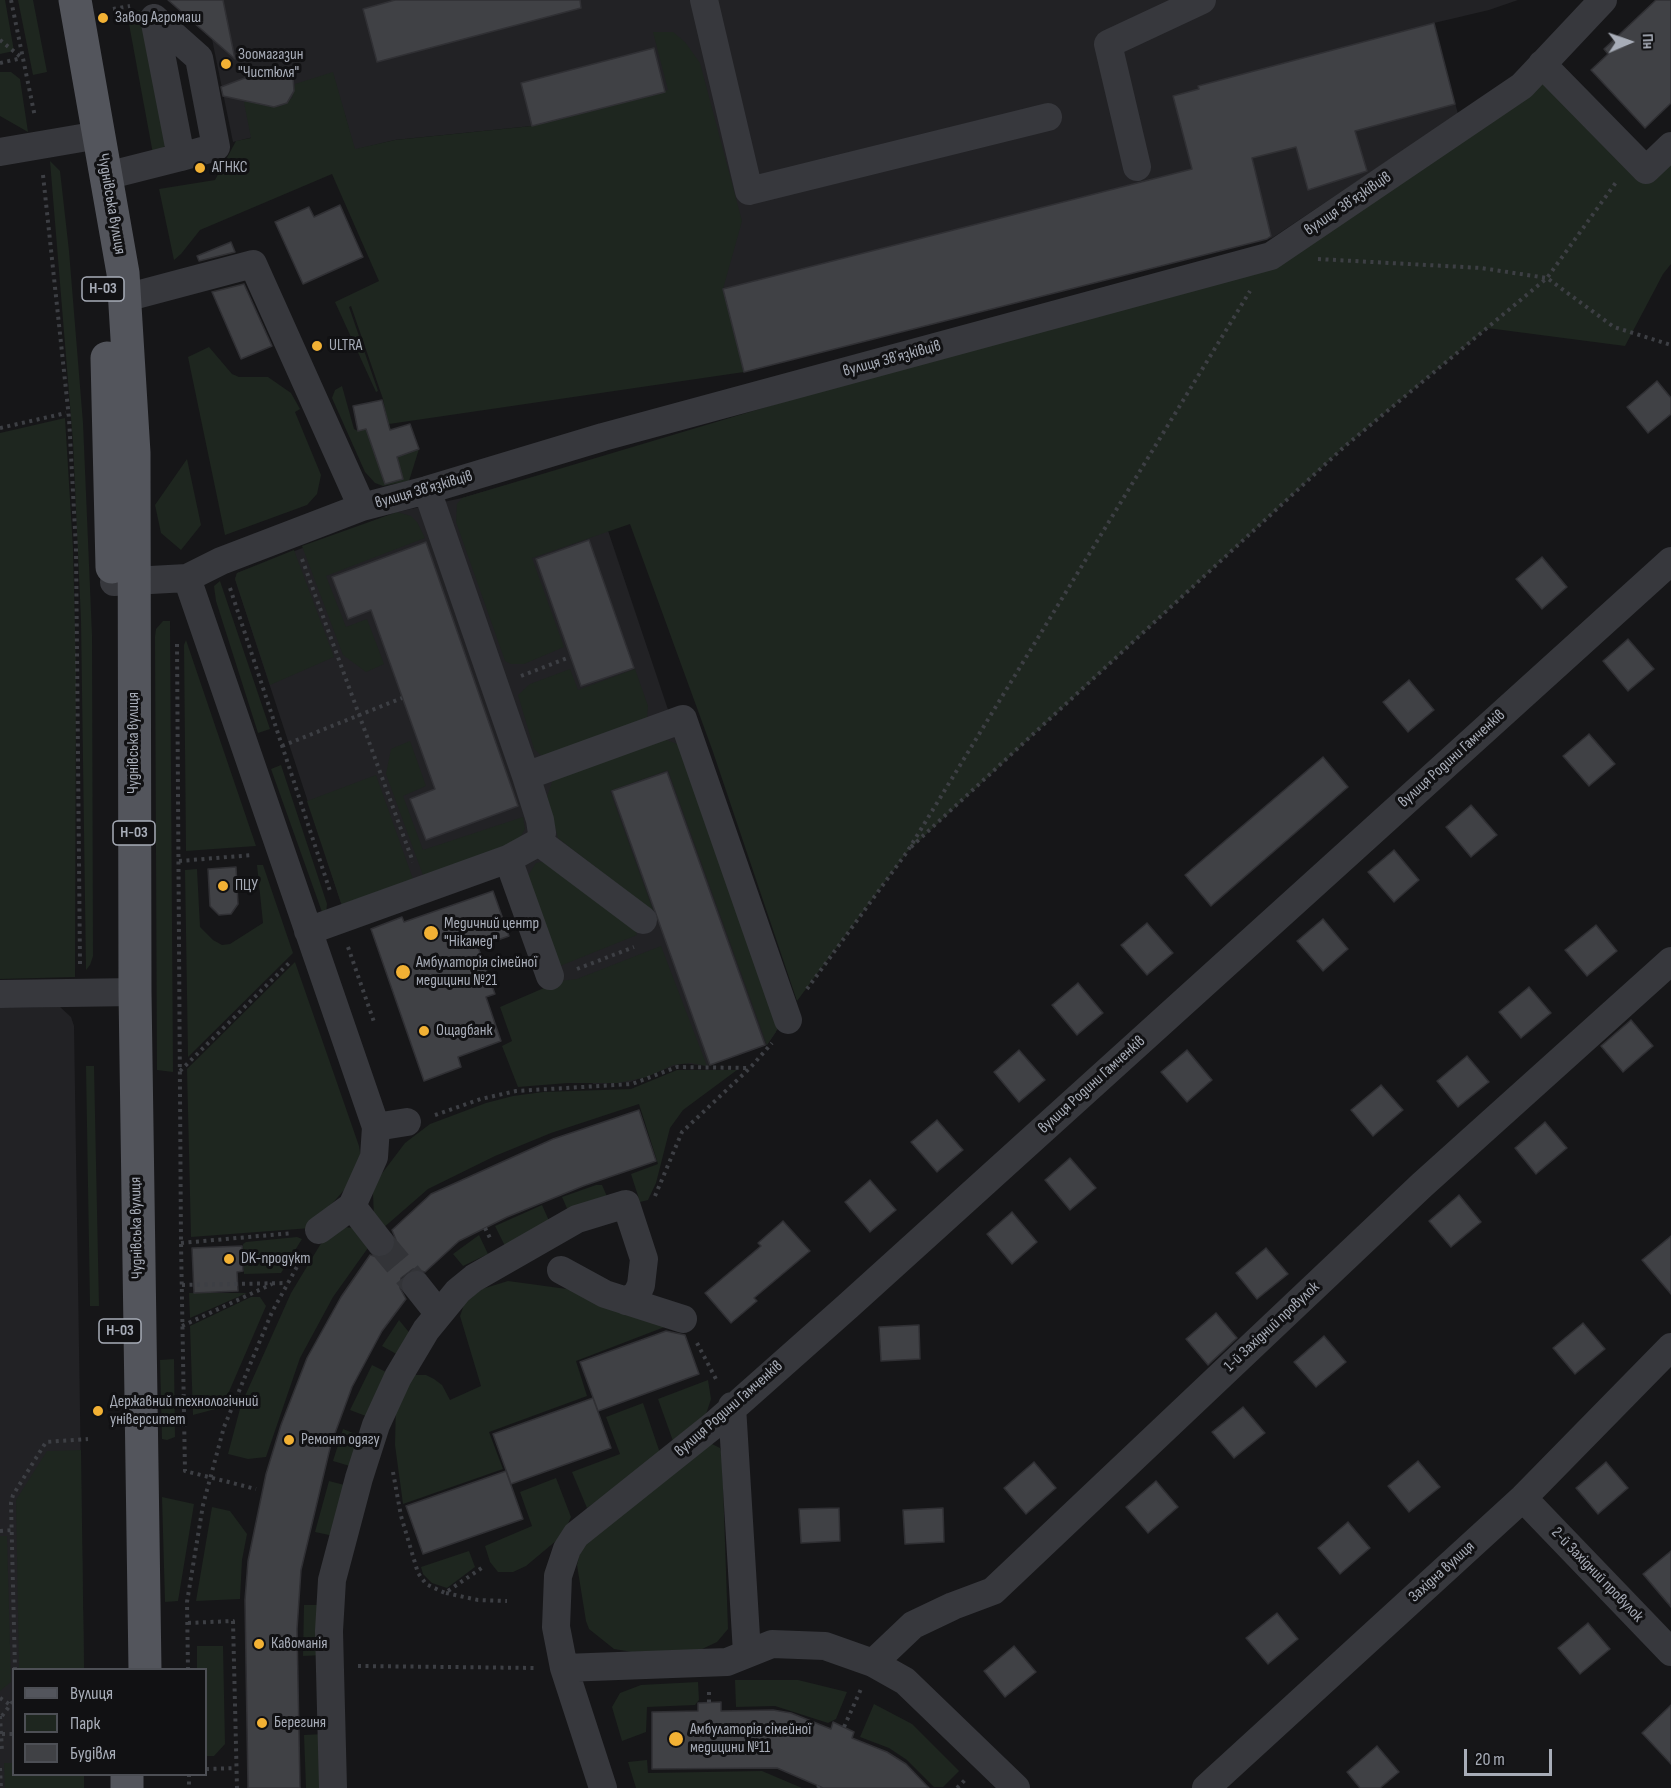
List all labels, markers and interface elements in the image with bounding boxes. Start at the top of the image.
place label: Завод Агромаш [115,8,201,28]
marker: Завод Агромаш [96,11,110,25]
north arrow [1599,12,1659,72]
text: Пн [1638,33,1657,49]
place label: Зоомагазин "Чистюля" [238,45,303,83]
marker: Зоомагазин "Чистюля" [219,57,233,71]
street label: Чуднівська вулиця [93,152,129,256]
place label: АГНКС [212,158,247,178]
marker: АГНКС [193,161,207,175]
street label: вулиця Звʼязківців [1301,168,1395,240]
road number: Н-03 [82,277,124,301]
place label: ULTRA [329,336,362,356]
street label: вулиця Звʼязківців [841,337,943,381]
marker: ULTRA [310,339,324,353]
street label: вулиця Звʼязківців [373,467,475,513]
street label: Чуднівська вулиця [124,692,144,794]
street label: вулиця Родини Гамченків [1395,706,1509,812]
road number: Н-03 [113,821,155,845]
place label: ПЦУ [235,876,258,896]
marker: ПЦУ [216,879,230,893]
place label: Медичний центр "Нікамед" [444,914,539,952]
marker: Медичний центр "Нікамед" [422,924,440,942]
place label: Амбулаторія сімейної медицини №21 [416,953,537,991]
marker: Амбулаторія сімейної медицини №21 [394,963,412,981]
place label: Ощадбанк [436,1021,492,1041]
marker: Ощадбанк [417,1024,431,1038]
street label: вулиця Родини Гамченків [1035,1032,1149,1138]
street label: Чуднівська вулиця [127,1177,147,1279]
place label: DK-продукт [241,1249,311,1269]
marker: DK-продукт [222,1252,236,1266]
street label: 1-й Західний провулок [1220,1278,1324,1376]
road number: Н-03 [99,1319,141,1343]
street label: вулиця Родини Гамченків [671,1357,787,1461]
place label: Державний технологiчний університет [110,1392,258,1430]
marker: Державний технологiчний університет [91,1404,105,1418]
place label: Ремонт одягу [301,1430,380,1450]
marker: Ремонт одягу [282,1433,296,1447]
street label: 2-й Західний провулок [1547,1524,1647,1626]
street label: Західна вулиця [1405,1537,1479,1607]
place label: Кавоманія [271,1634,328,1654]
marker: Кавоманія [252,1637,266,1651]
legend [12,1668,207,1776]
text: Вулиця [70,1683,113,1704]
text: Парк [70,1713,100,1734]
place label: Берегиня [274,1713,326,1733]
marker: Берегиня [255,1716,269,1730]
place label: Амбулаторія сімейної медицини №11 [690,1720,811,1758]
marker: Амбулаторія сімейної медицини №11 [667,1730,685,1748]
scale bar [1467,1737,1556,1775]
text: Будівля [70,1743,116,1764]
text: 20 m [1475,1749,1505,1770]

